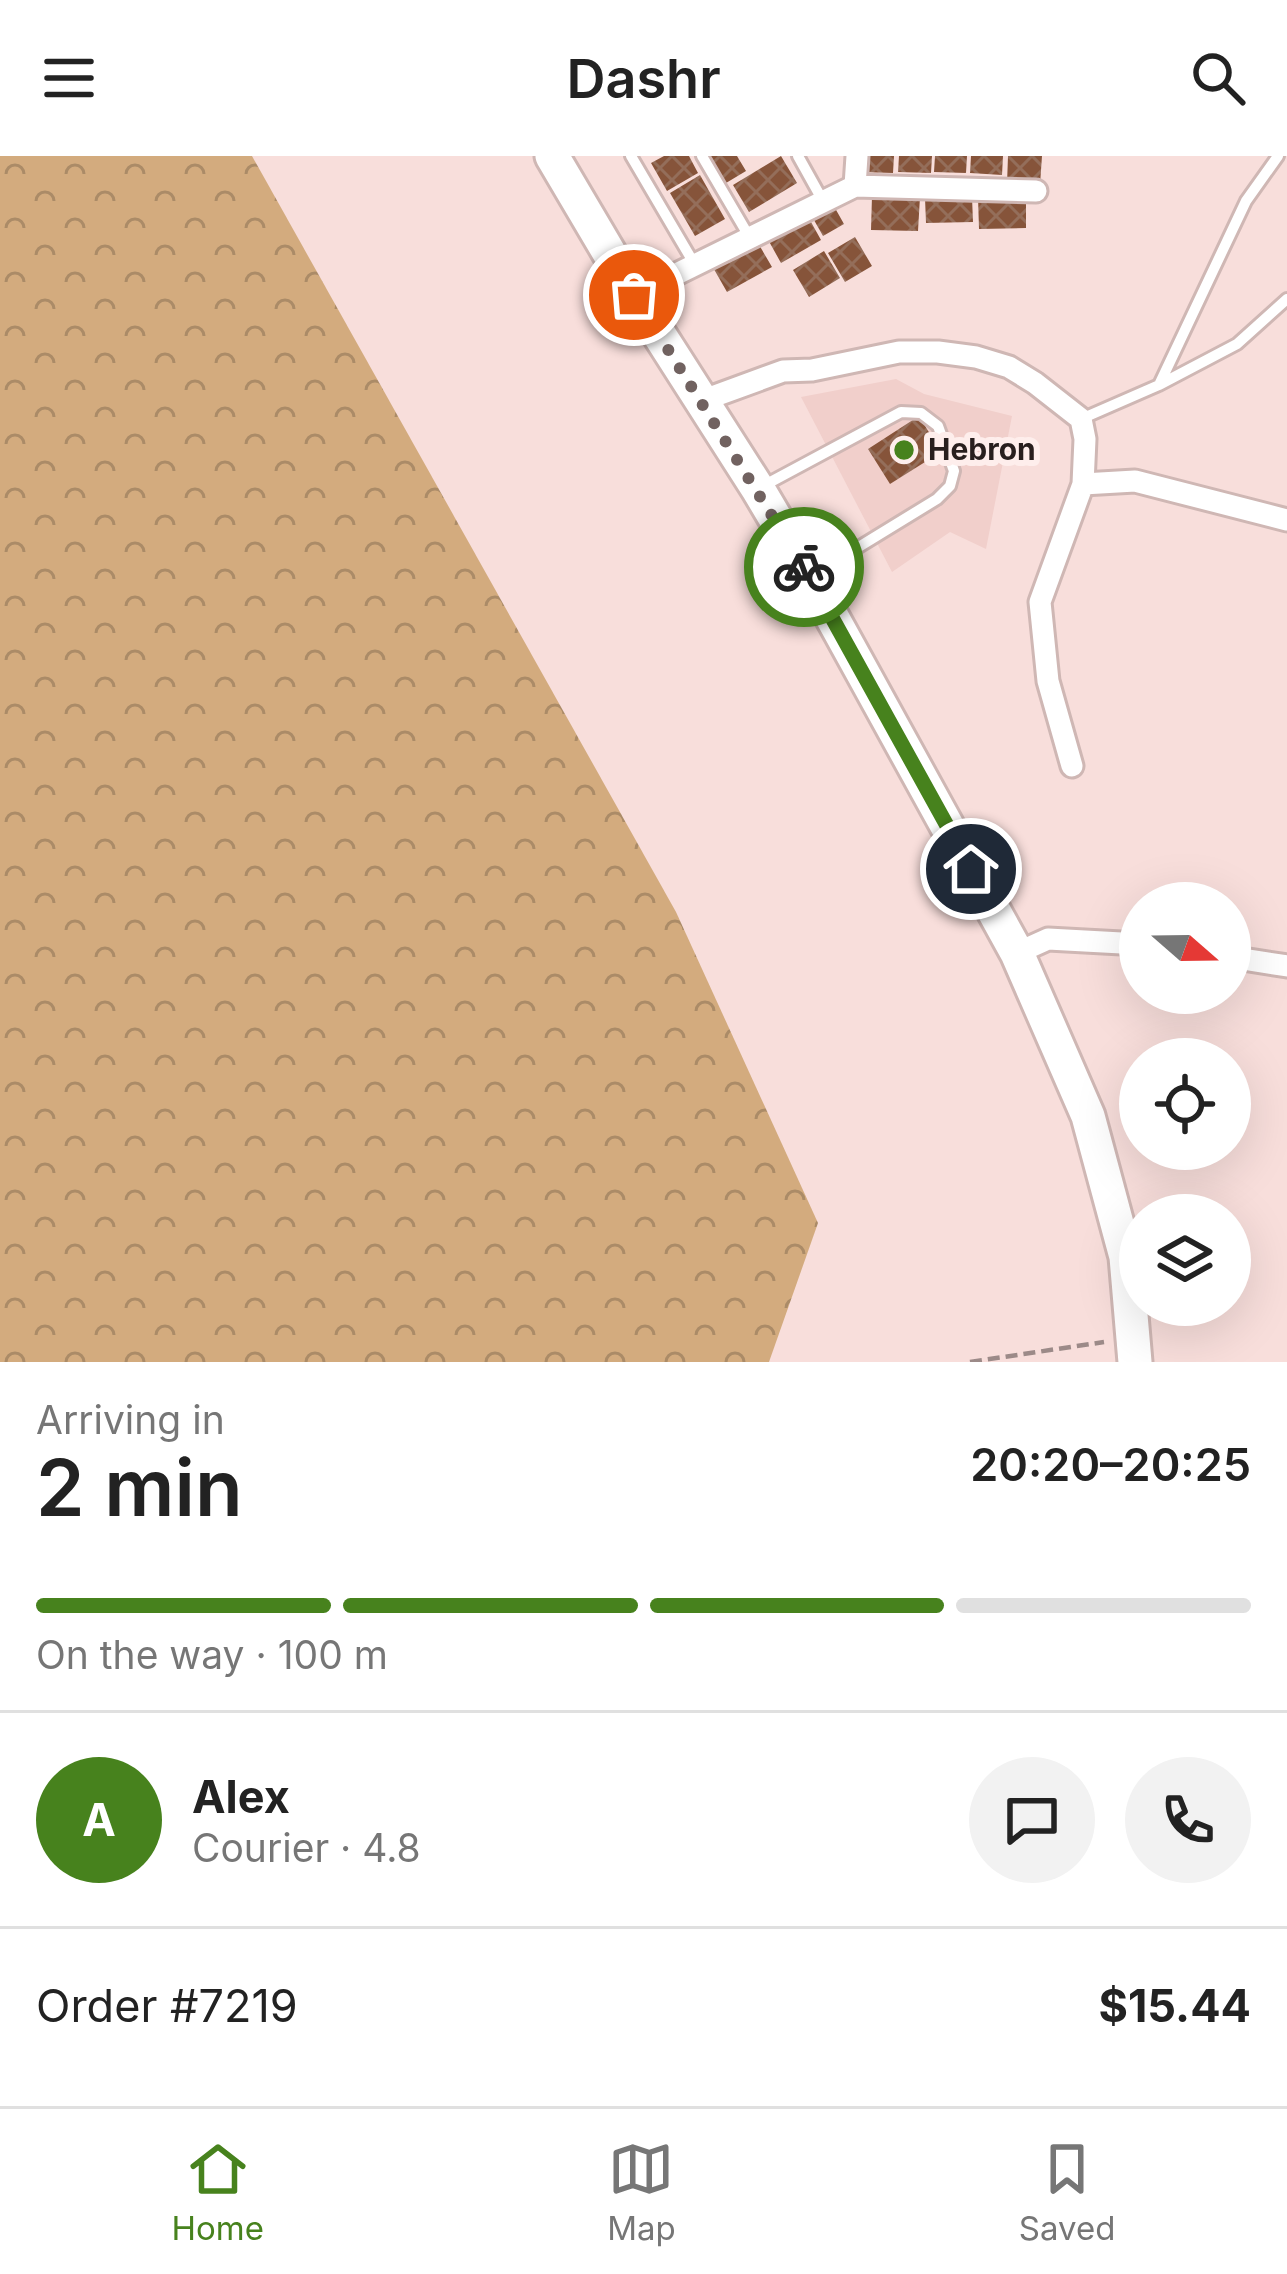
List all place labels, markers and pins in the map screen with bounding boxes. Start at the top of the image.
pin [583,244,685,346]
place label: Hebron [928,431,1036,467]
marker: Hebron [891,437,917,463]
pin [920,818,1022,920]

